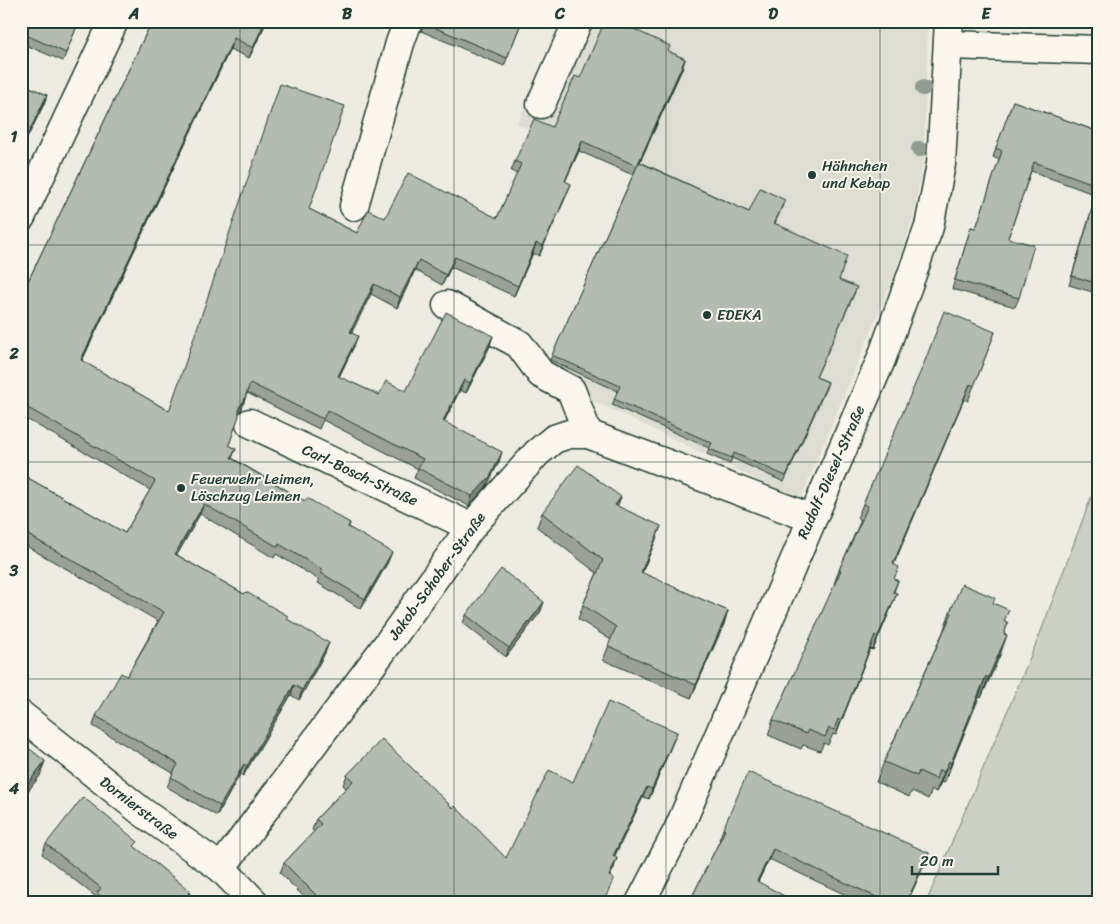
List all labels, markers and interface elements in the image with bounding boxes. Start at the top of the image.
text: A [128,0,139,28]
text: B [342,0,353,28]
text: C [554,0,566,28]
text: D [768,0,778,28]
text: E [982,0,992,28]
text: 1 [11,122,18,151]
place label: Hähnchen und Kebap [822,153,890,196]
marker: Hähnchen und Kebap [806,169,818,181]
place label: EDEKA [717,302,762,328]
marker: EDEKA [701,309,713,321]
text: 2 [8,339,19,368]
street label: Rudolf-Diesel-Straße [790,401,872,543]
street label: Carl-Bosch-Straße [298,437,423,513]
place label: Feuerwehr Leimen, Löschzug Leimen [191,466,314,509]
marker: Feuerwehr Leimen, Löschzug Leimen [175,482,187,494]
street label: Jakob-Schober-Straße [381,506,493,646]
text: 3 [9,556,19,585]
street label: Dornierstraße [94,769,184,847]
text: 4 [8,774,19,803]
scale bar [912,844,999,876]
text: 20 m [920,848,954,874]

